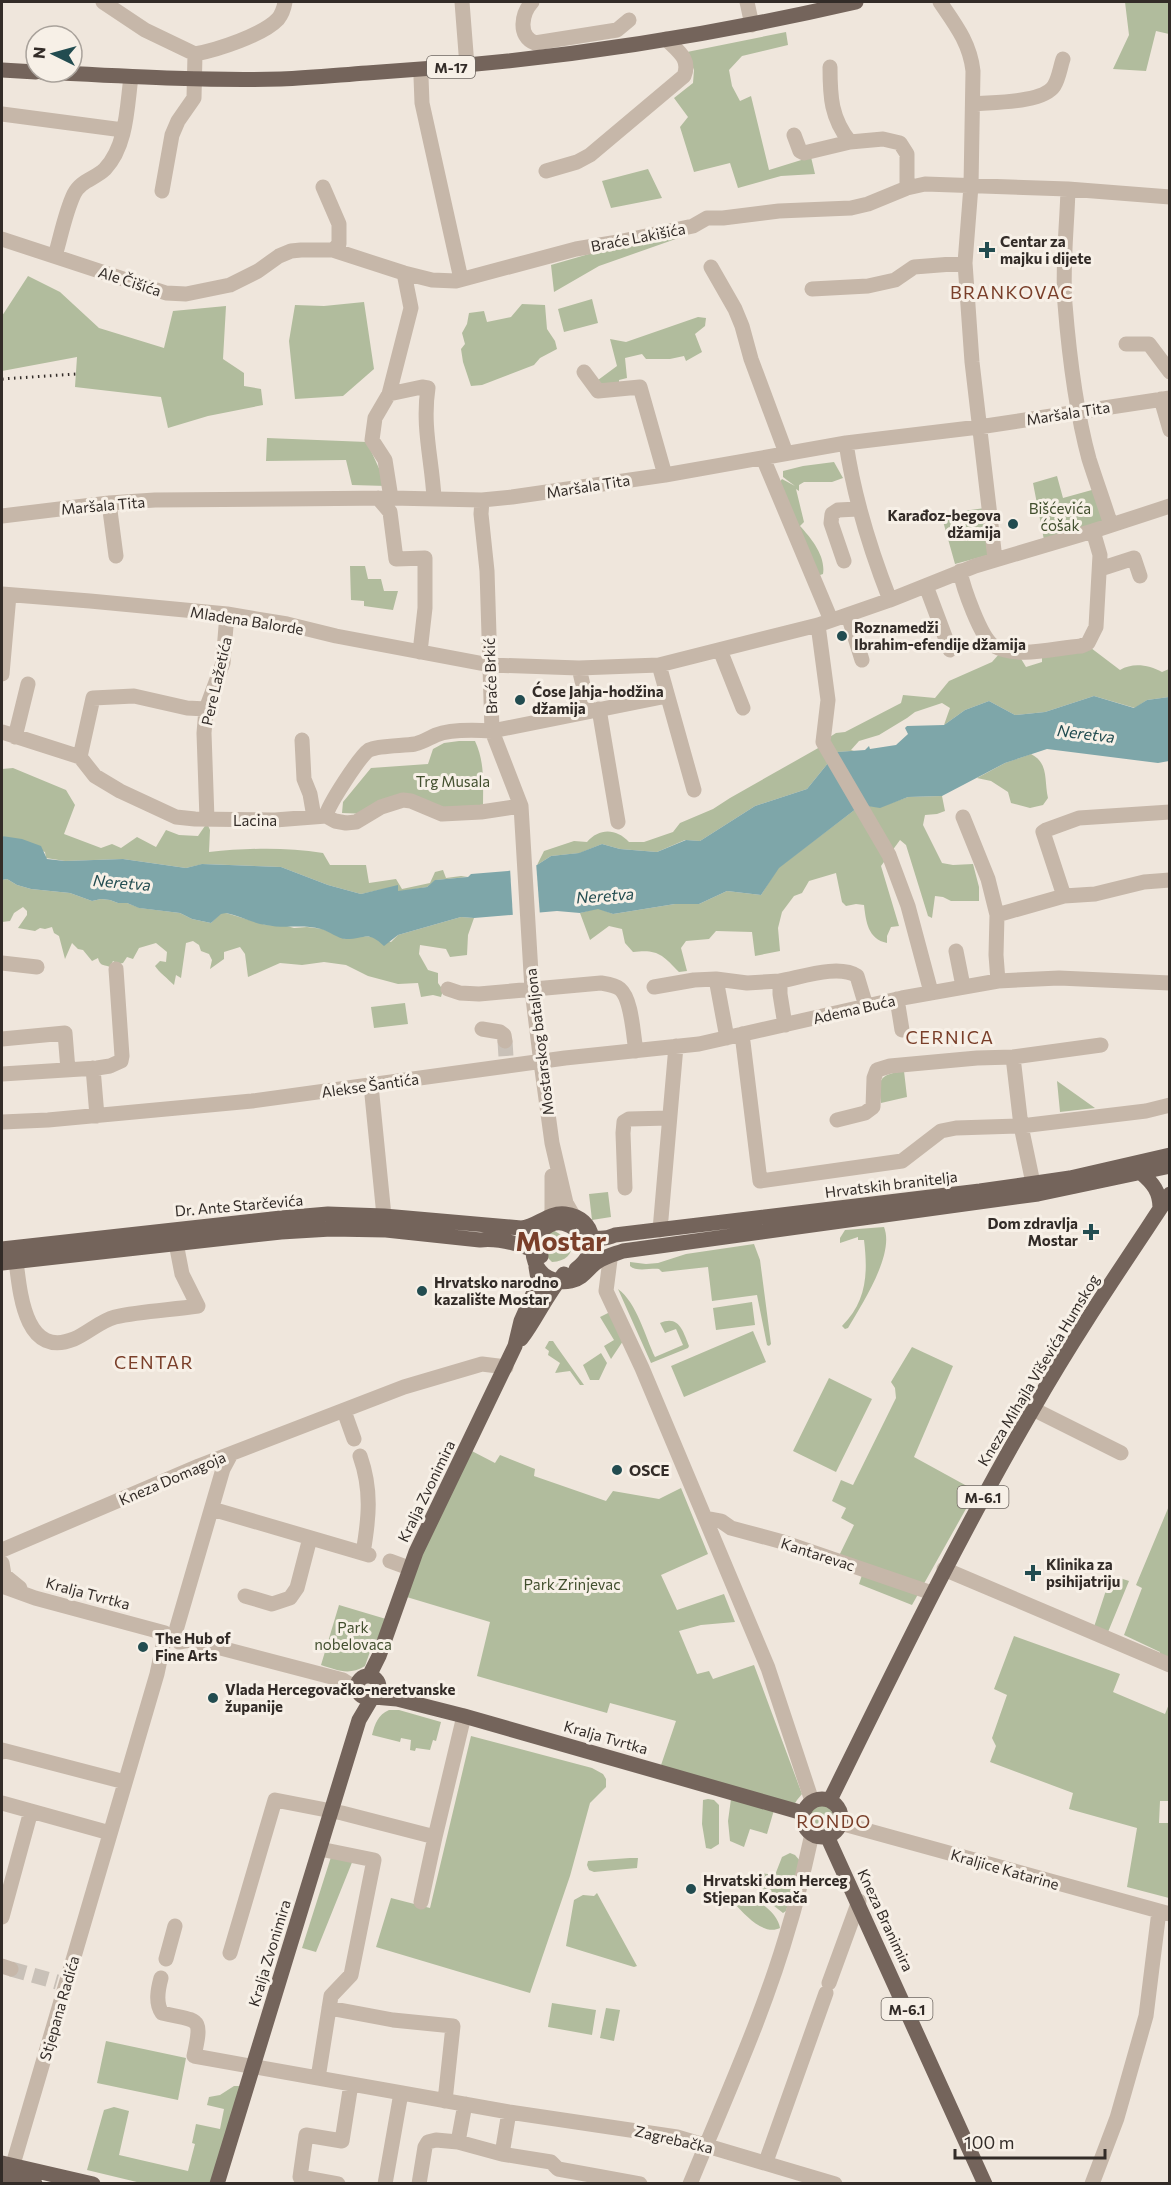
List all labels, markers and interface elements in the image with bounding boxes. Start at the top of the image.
north arrow [24,24,84,84]
text: N [29,46,49,59]
road number: M-17 [427,56,475,78]
street label: Braće Lakišića [589,219,687,255]
place label: Centar za majku i dijete [1000,232,1091,267]
marker: Centar za majku i dijete [978,241,996,259]
street label: Ale Čišića [96,261,164,300]
district label: BRANKOVAC [950,281,1074,303]
street label: Maršala Tita [1025,398,1111,428]
street label: Maršala Tita [545,471,631,501]
street label: Maršala Tita [60,492,146,518]
park label: Bišćevića ćošak [1029,499,1091,534]
place label: Karađoz-begova džamija [887,506,1001,541]
marker: Karađoz-begova džamija [1006,517,1020,531]
street label: Mladena Balorde [189,602,305,638]
place label: Roznamedži Ibrahim-efendije džamija [854,618,1026,653]
marker: Roznamedži Ibrahim-efendije džamija [835,629,849,643]
street label: Pere Lažetića [197,635,235,727]
street label: Braće Brkić [480,637,500,715]
place label: Ćose Jahja-hodžina džamija [532,681,664,717]
marker: Ćose Jahja-hodžina džamija [513,693,527,707]
water label: Neretva [1056,720,1116,746]
park label: Trg Musala [416,772,490,790]
street label: Lacina [233,811,277,829]
water label: Neretva [92,870,152,894]
water label: Neretva [575,884,635,906]
street label: Mostarskog bataljona [521,967,557,1117]
street label: Adema Buća [811,991,897,1027]
district label: CERNICA [906,1026,994,1048]
street label: Alekse Šantića [320,1068,420,1101]
street label: Hrvatskih branitelja [824,1167,958,1201]
street label: Dr. Ante Starčevića [174,1190,304,1220]
place label: Dom zdravlja Mostar [988,1214,1078,1249]
marker: Dom zdravlja Mostar [1082,1223,1100,1241]
district label: Mostar [516,1224,606,1257]
street label: Kneza Mihajla Viševića Humskog [973,1271,1103,1469]
place label: Hrvatsko narodno kazalište Mostar [434,1273,559,1308]
marker: Hrvatsko narodno kazalište Mostar [415,1284,429,1298]
district label: CENTAR [114,1351,194,1373]
street label: Kralja Zvonimira [394,1437,458,1545]
street label: Kneza Domagoja [116,1447,228,1509]
place label: OSCE [629,1461,669,1479]
marker: OSCE [610,1463,624,1477]
road number: M-6.1 [958,1486,1008,1508]
street label: Kantarevac [779,1534,857,1574]
place label: Klinika za psihijatriju [1046,1555,1120,1590]
marker: Klinika za psihijatriju [1024,1564,1042,1582]
street label: Kralja Tvrtka [44,1573,132,1613]
park label: Park Zrinjevac [523,1575,621,1593]
park label: Park nobelovaca [314,1618,392,1653]
place label: The Hub of Fine Arts [155,1629,232,1664]
marker: The Hub of Fine Arts [136,1640,150,1654]
place label: Vlada Hercegovačko-neretvanske županije [225,1680,455,1715]
marker: Vlada Hercegovačko-neretvanske županije [206,1691,220,1705]
street label: Kralja Tvrtka [562,1716,650,1758]
district label: RONDO [796,1810,872,1832]
street label: Kraljice Katarine [949,1845,1061,1893]
street label: Kneza Branimira [854,1866,918,1974]
place label: Hrvatski dom Herceg Stjepan Kosača [703,1871,848,1906]
marker: Hrvatski dom Herceg Stjepan Kosača [684,1882,698,1896]
street label: Kralja Zvonimira [244,1897,294,2009]
street label: Stjepana Radića [35,1954,83,2062]
road number: M-6.1 [882,1998,932,2020]
street label: Zagrebačka [633,2121,715,2157]
scale bar [955,2122,1105,2160]
text: 100 m [964,2131,1014,2153]

